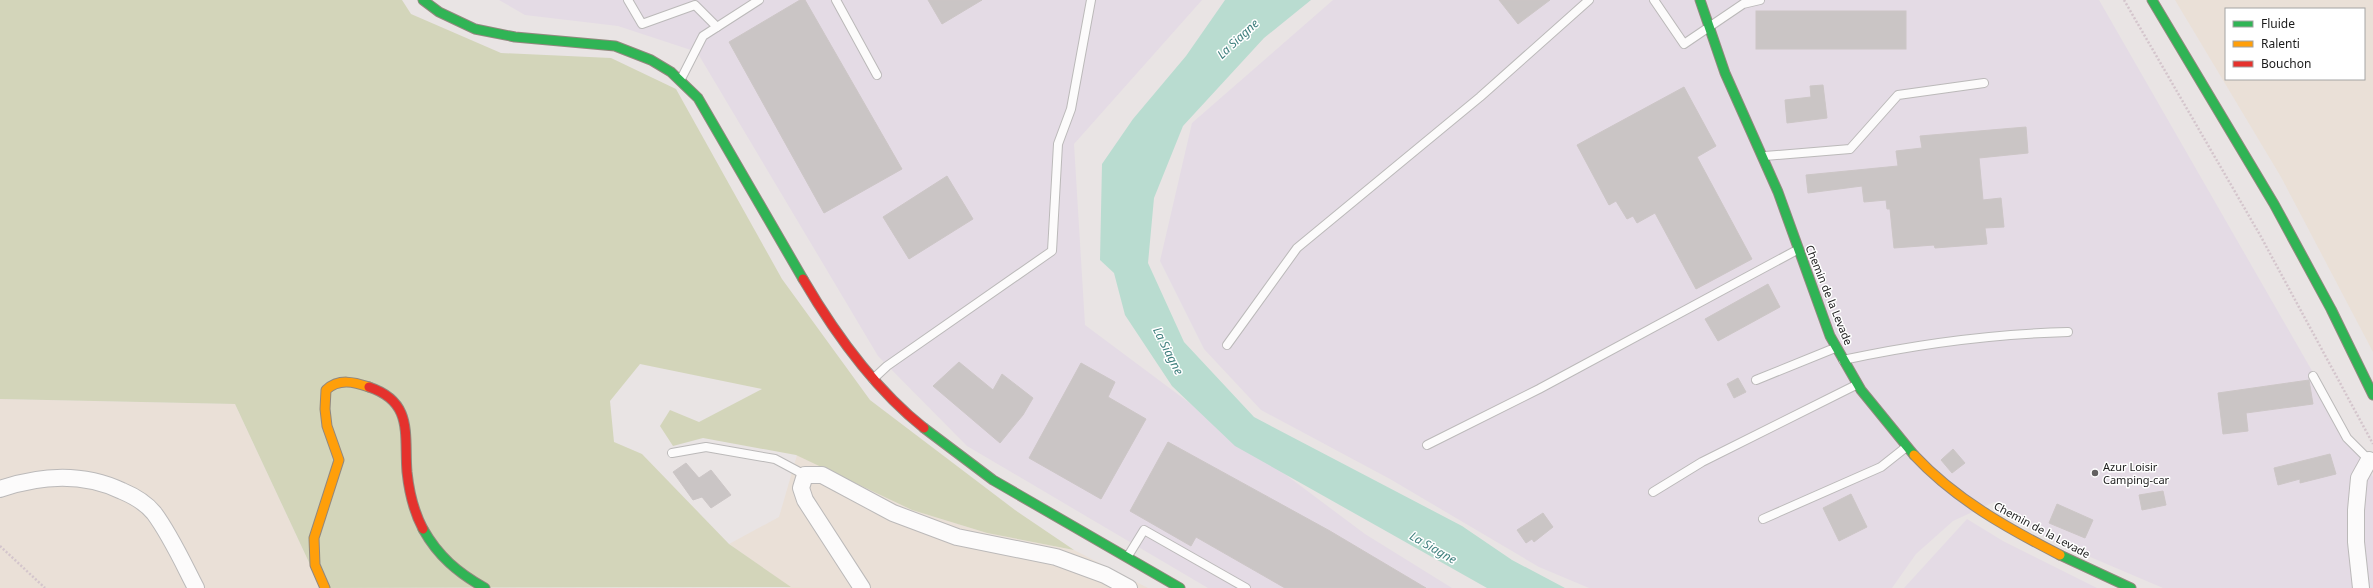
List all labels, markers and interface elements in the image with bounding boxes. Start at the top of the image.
legend [2225,8,2365,80]
water label: La Siagne [1213,15,1262,62]
text: Fluide [2261,15,2295,32]
text: Ralenti [2261,35,2300,52]
text: Bouchon [2261,55,2311,72]
street label: Chemin de la Levade [1802,242,1856,347]
water label: La Siagne [1149,324,1188,378]
place label: Azur Loisir Camping-car [2103,459,2170,487]
marker: Azur Loisir Camping-car [2090,468,2100,478]
street label: Chemin de la Levade [1992,498,2093,561]
water label: La Siagne [1407,527,1460,568]

